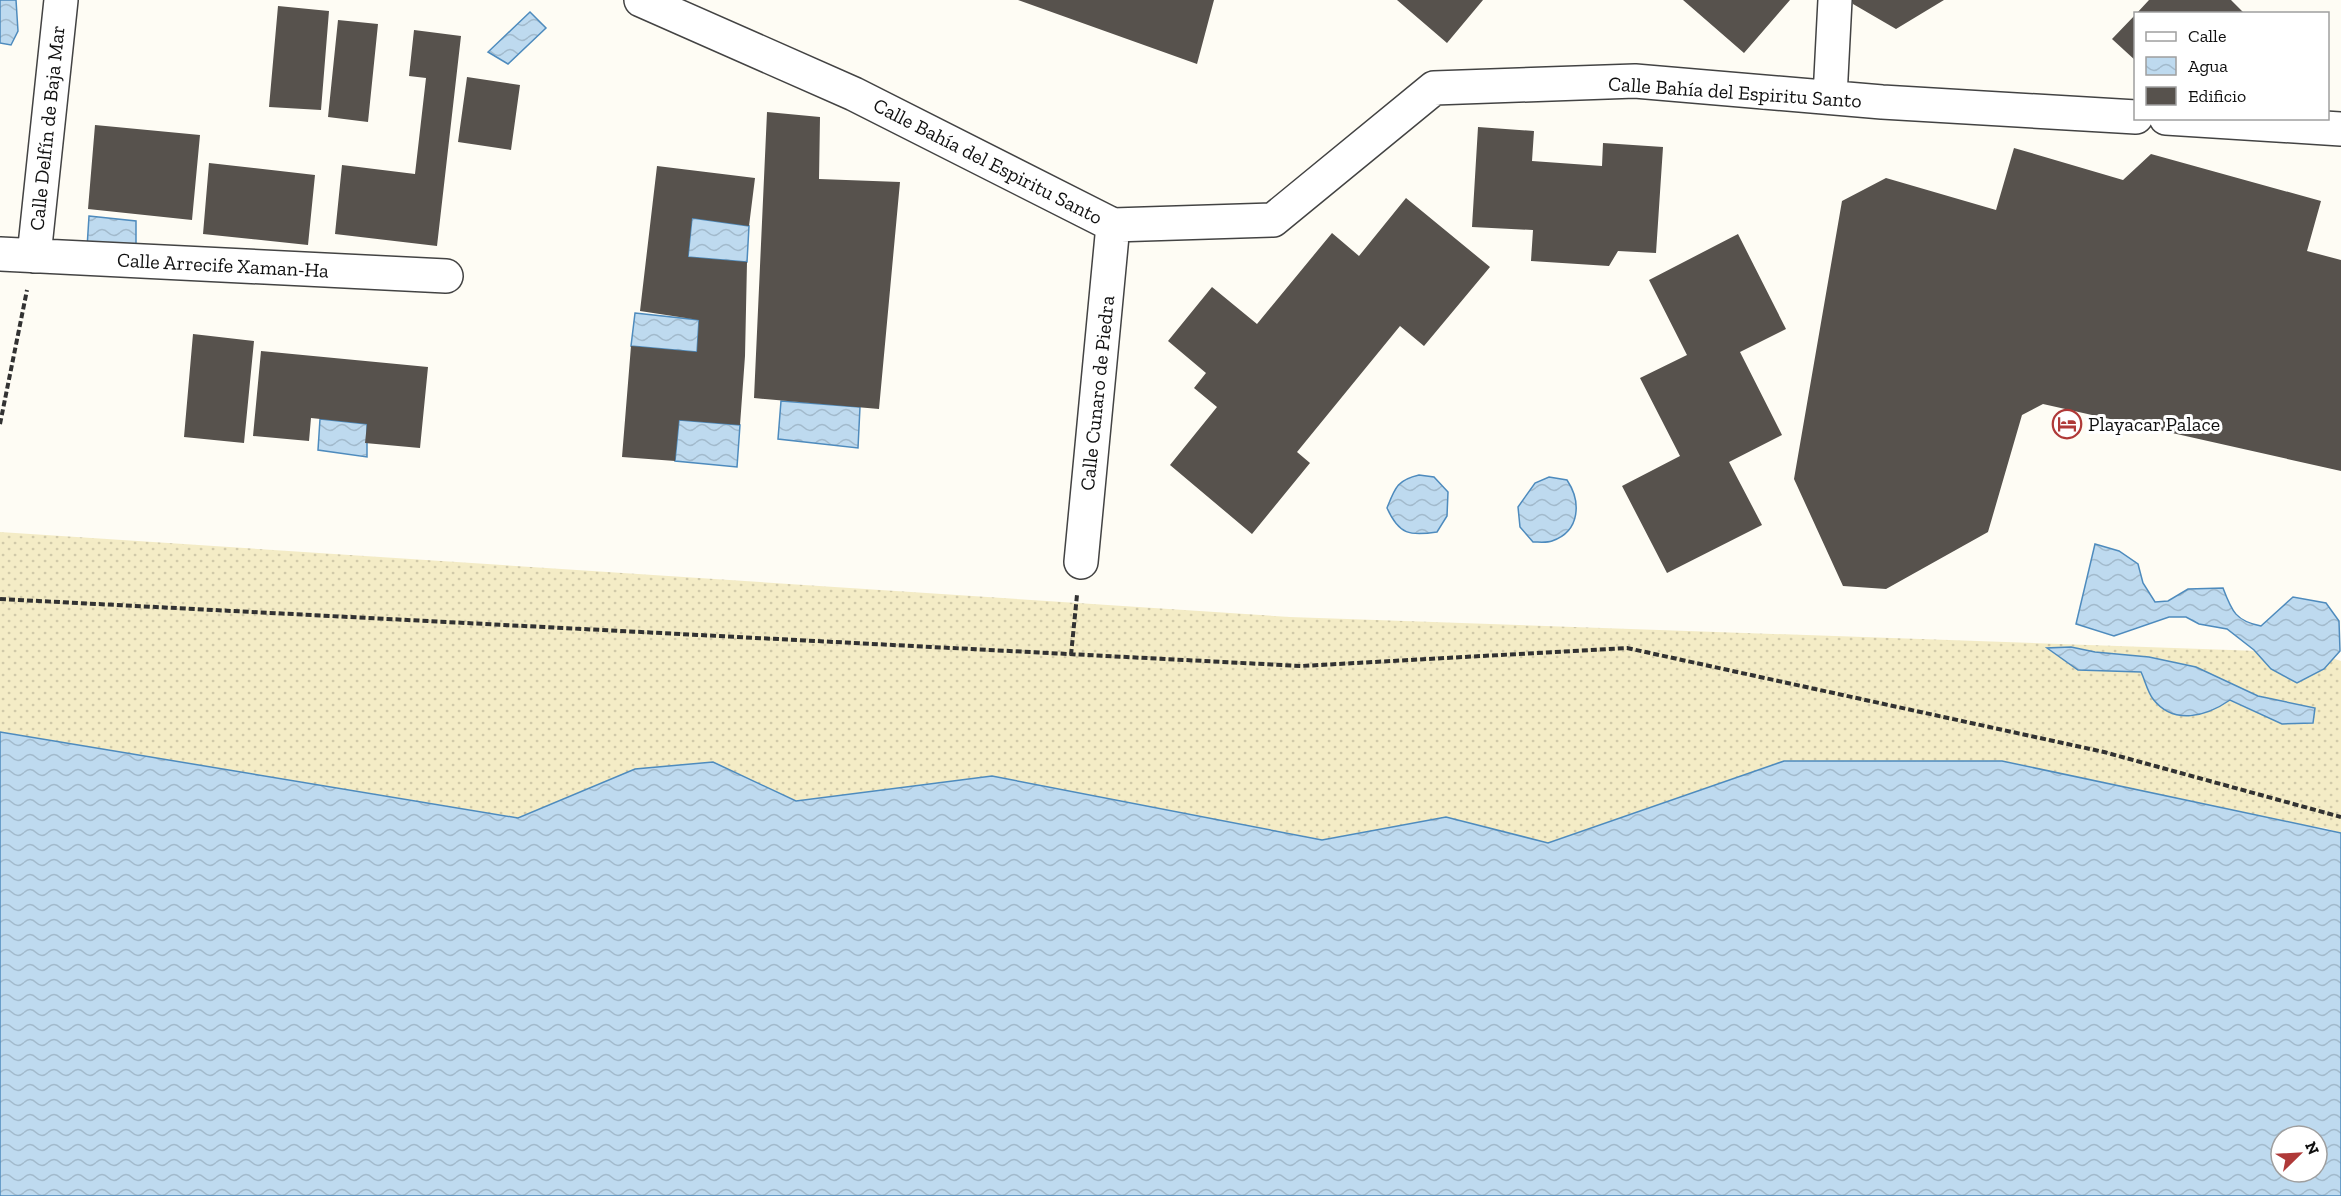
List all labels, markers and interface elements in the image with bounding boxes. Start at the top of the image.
legend [2134,12,2329,120]
street label: Calle Delfín de Baja Mar [24,24,70,232]
text: Calle [2188,25,2226,47]
text: Agua [2188,55,2228,77]
street label: Calle Bahía del Espiritu Santo [1608,71,1862,113]
text: Edificio [2188,85,2246,107]
street label: Calle Bahía del Espiritu Santo [869,93,1107,229]
street label: Calle Arrecife Xaman-Ha [117,247,330,283]
street label: Calle Cunaro de Piedra [1075,294,1119,492]
hotel icon: Playacar Palace [2051,408,2083,440]
place label: Playacar Palace [2088,412,2220,436]
north arrow [2269,1124,2329,1184]
text: N [2301,1139,2323,1158]

